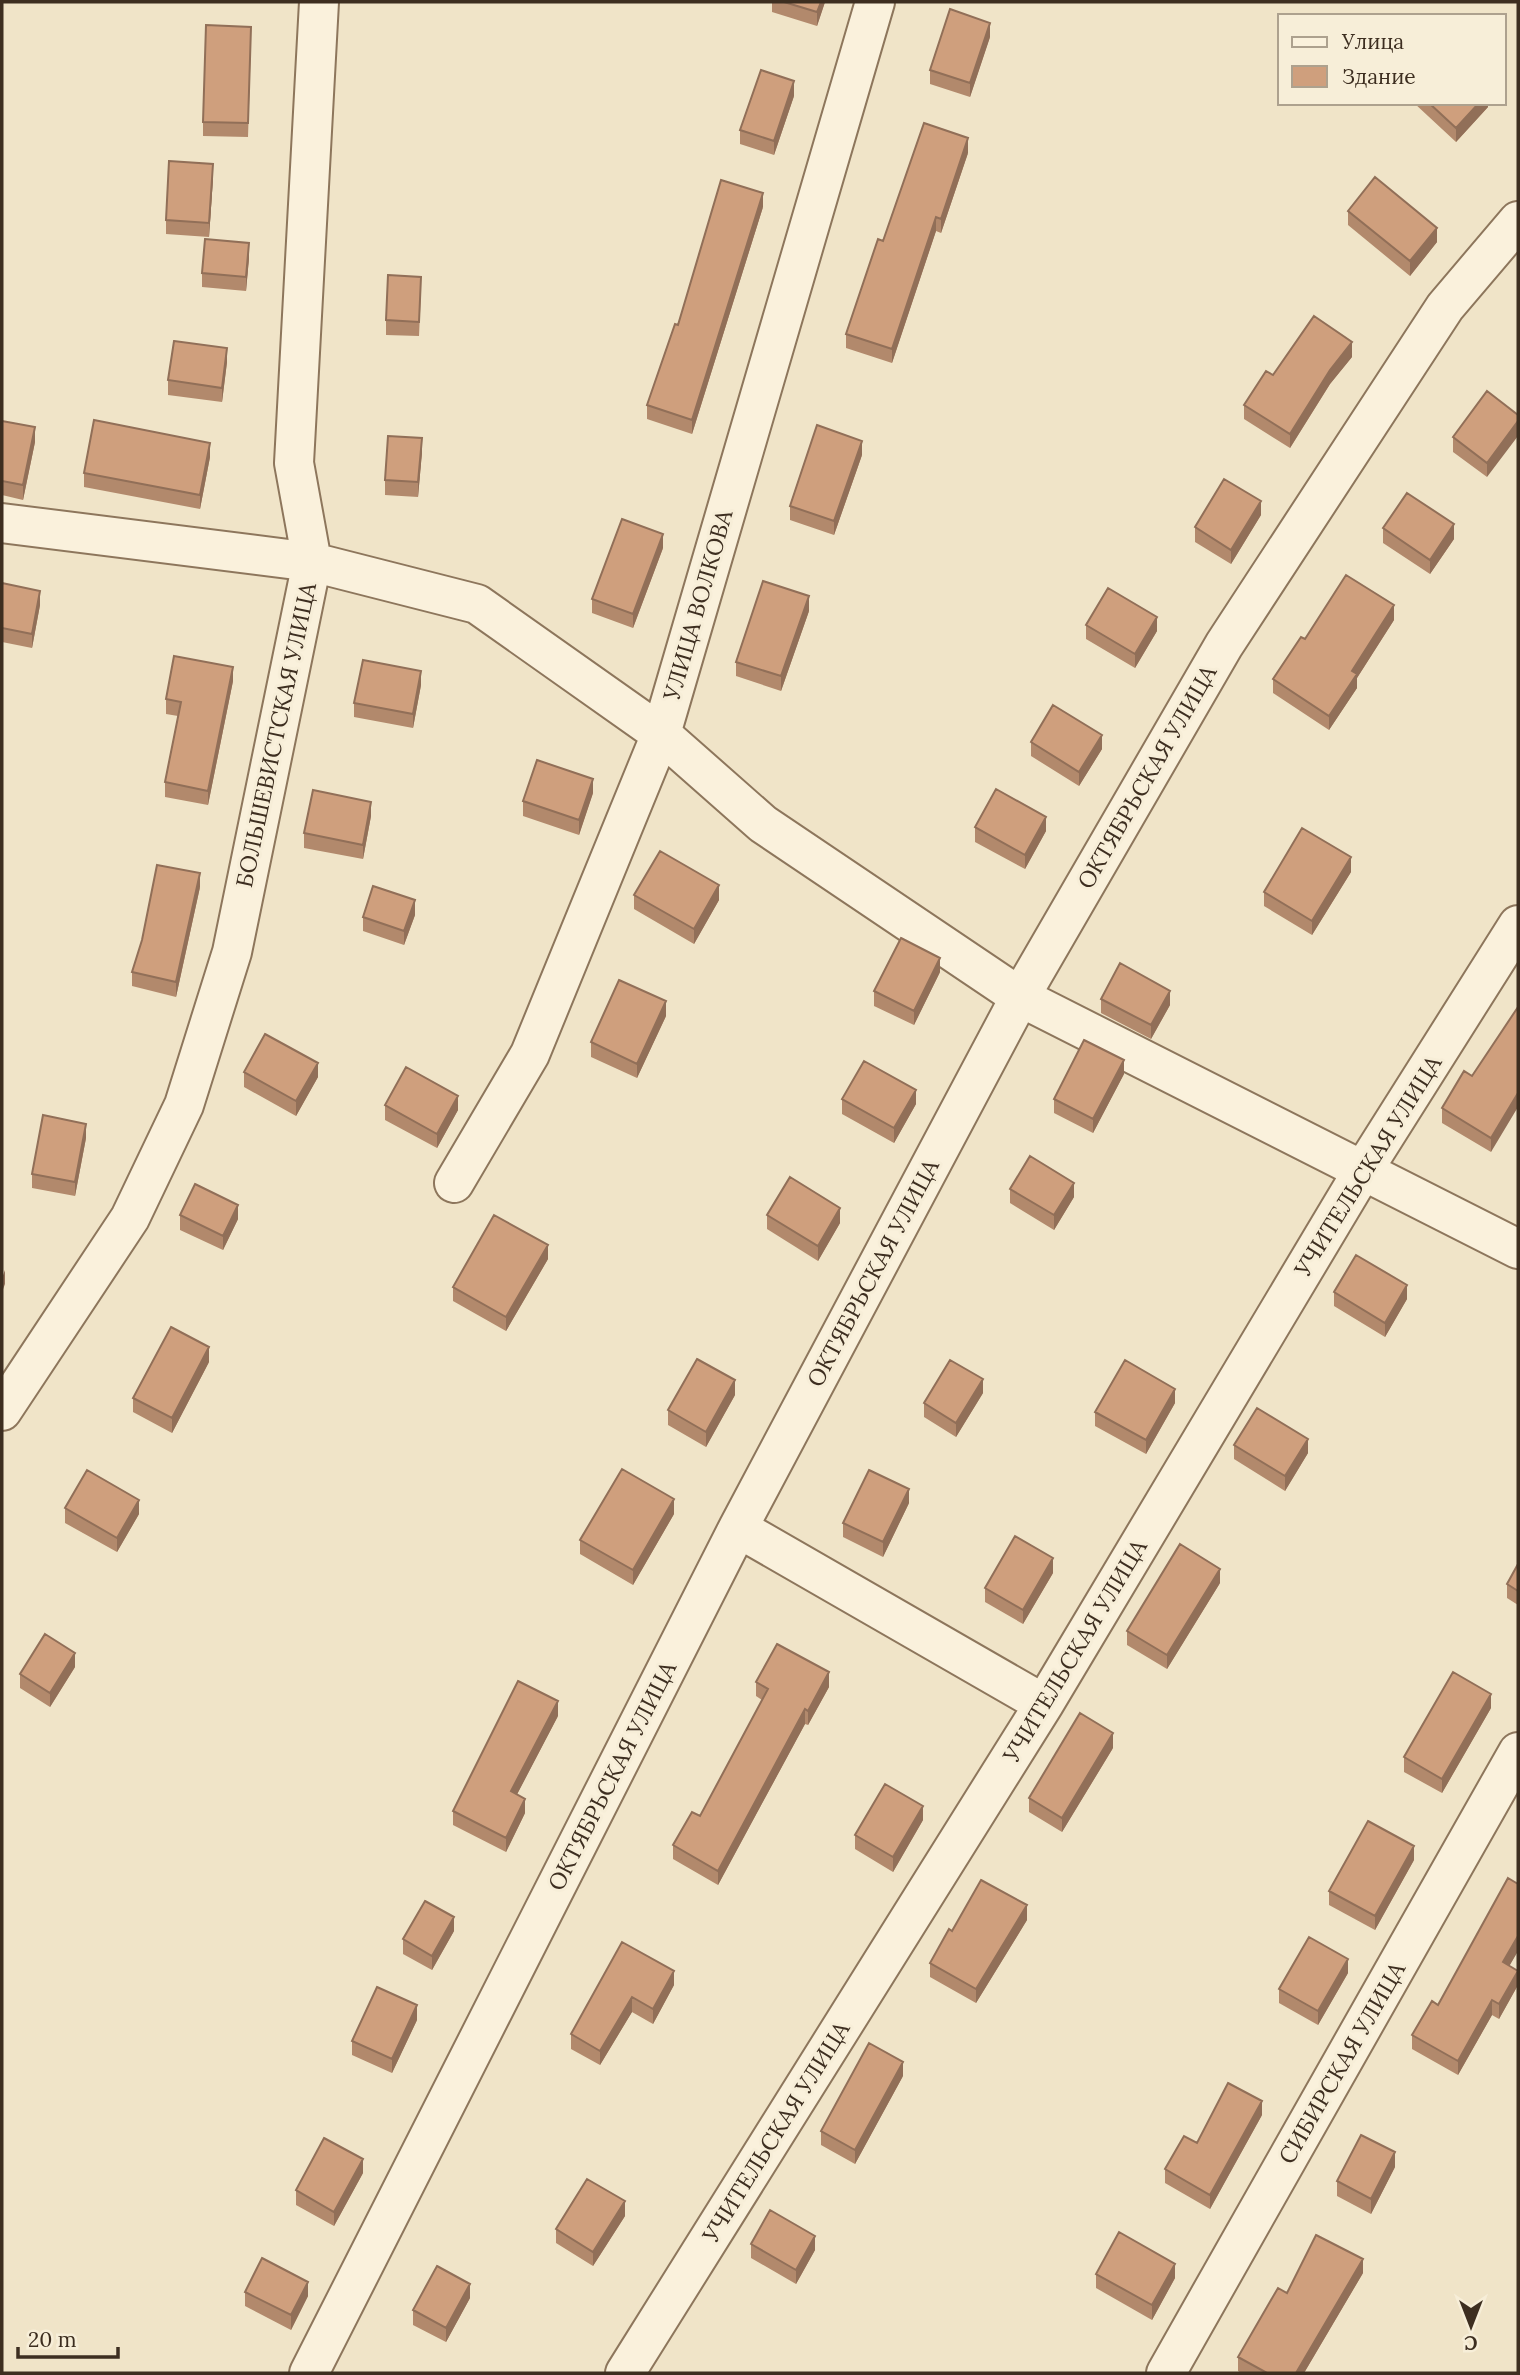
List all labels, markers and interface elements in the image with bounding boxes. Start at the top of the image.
legend [1278,14,1506,105]
text: Улица [1341,28,1404,55]
text: Здание [1342,63,1416,90]
street label: УЛИЦА ВОЛКОВА [656,506,739,704]
street label: БОЛЬШЕВИСТСКАЯ УЛИЦА [229,579,322,890]
street label: ОКТЯБРЬСКАЯ УЛИЦА [1071,659,1223,894]
street label: УЧИТЕЛЬСКАЯ УЛИЦА [1287,1049,1448,1283]
street label: ОКТЯБРЬСКАЯ УЛИЦА [800,1153,945,1392]
street label: УЧИТЕЛЬСКАЯ УЛИЦА [996,1533,1153,1768]
street label: ОКТЯБРЬСКАЯ УЛИЦА [541,1656,682,1895]
street label: СИБИРСКАЯ УЛИЦА [1272,1956,1412,2169]
street label: УЧИТЕЛЬСКАЯ УЛИЦА [695,2015,856,2249]
north arrow [1436,2291,1506,2361]
scale bar [18,2316,117,2360]
text: 20 m [28,2326,77,2353]
text: С [1464,2331,1478,2355]

